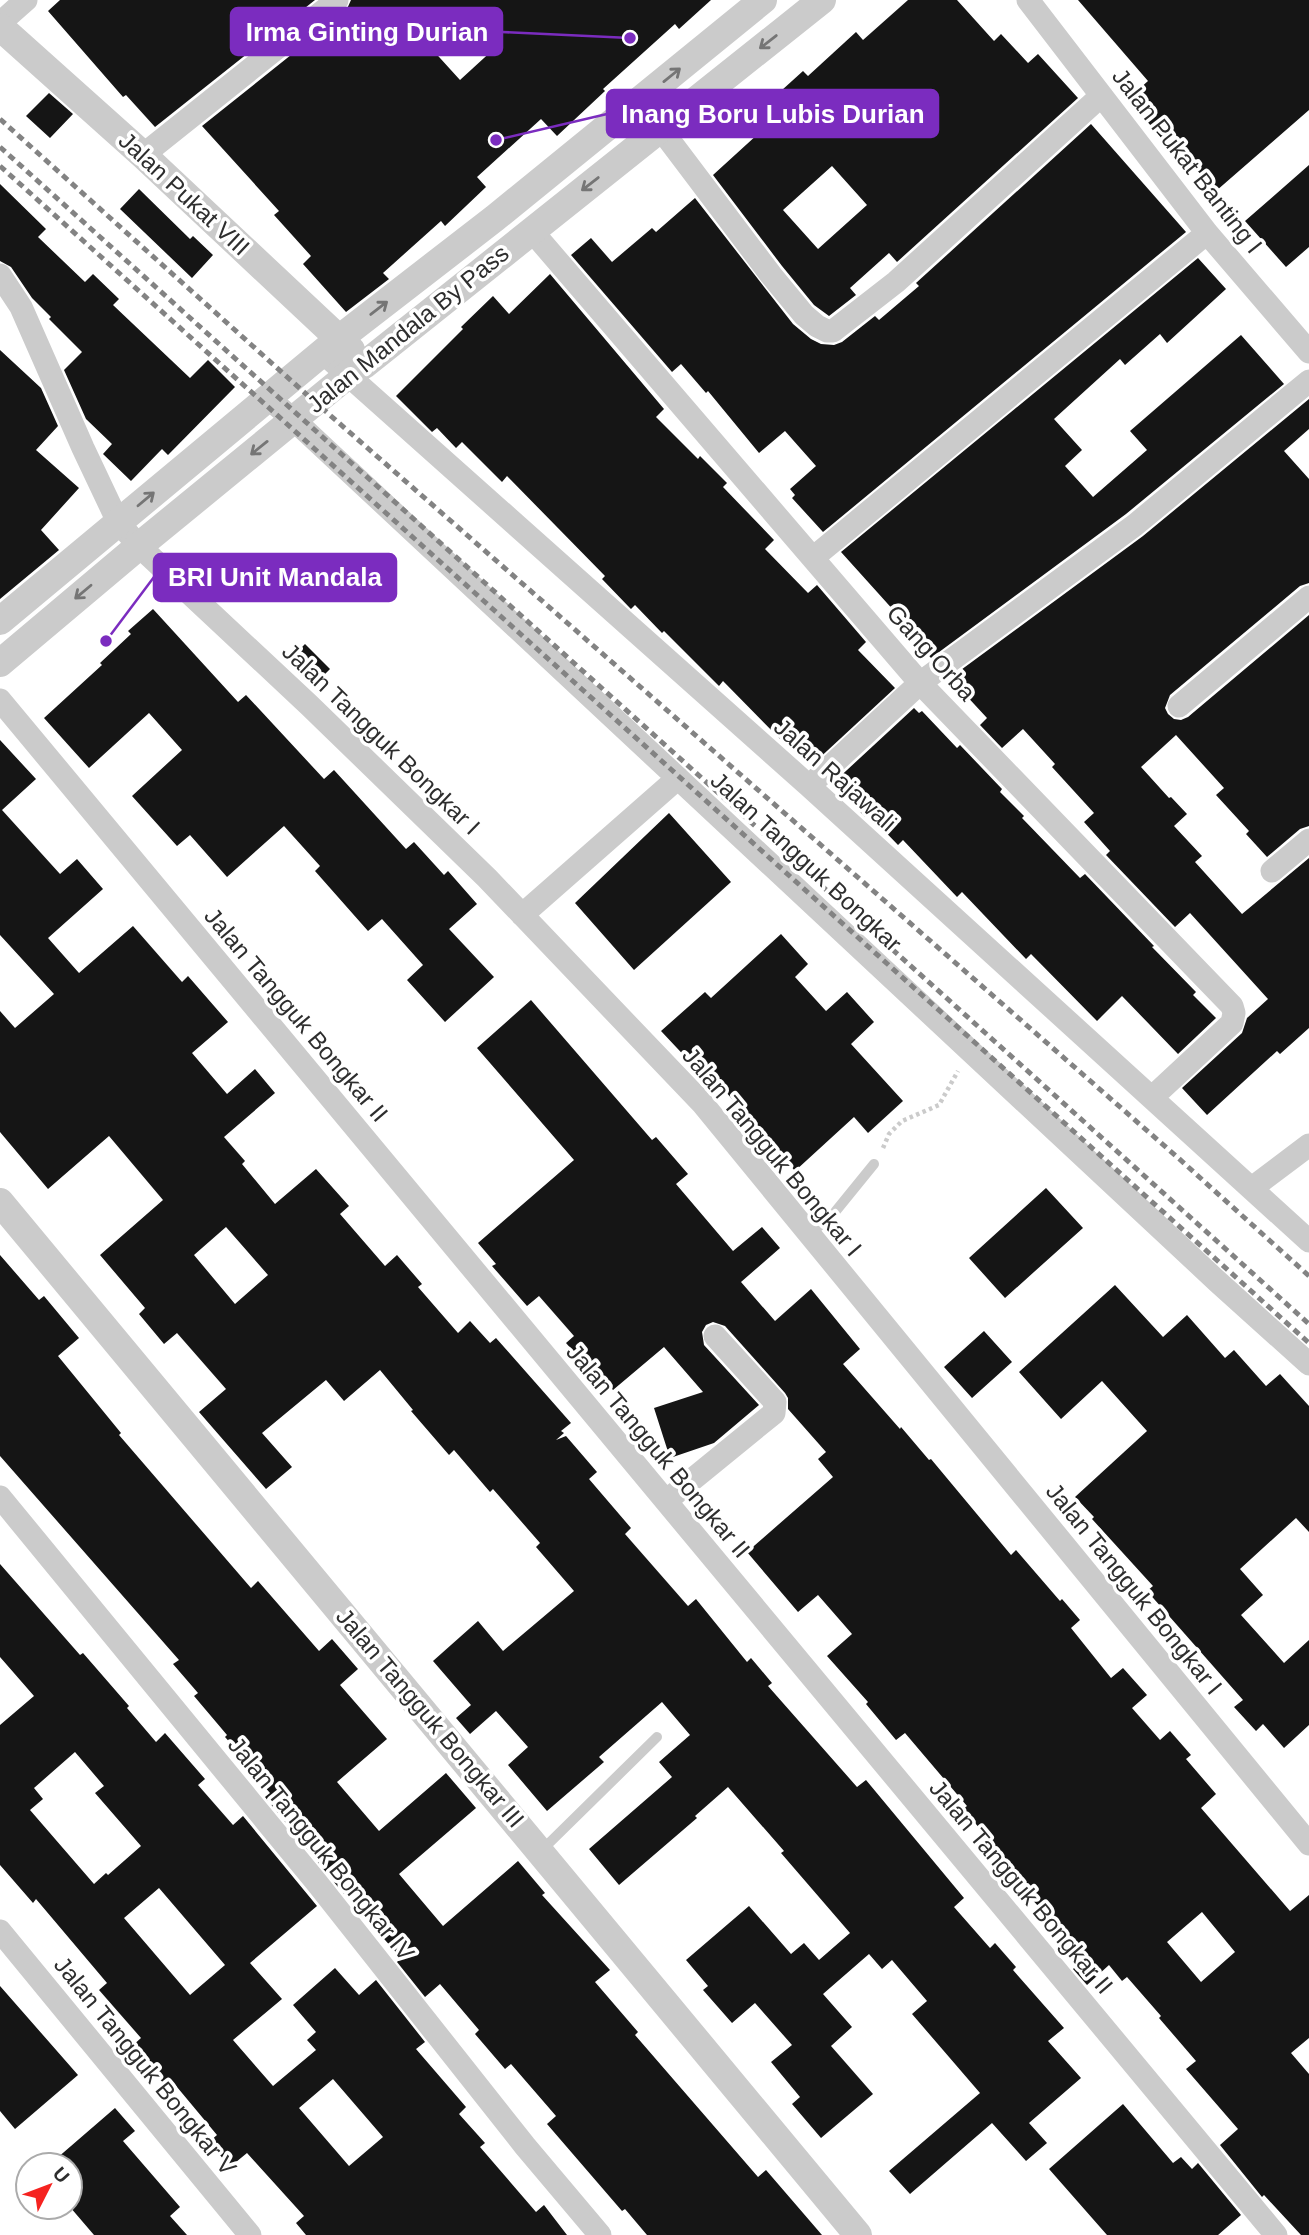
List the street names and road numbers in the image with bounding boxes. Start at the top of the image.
street label: Jalan Pukat Banting I [1107,63,1268,258]
street label: Jalan Pukat VIII [114,126,255,261]
street label: Jalan Mandala By Pass [302,239,514,418]
street label: Gang Orba [882,600,982,706]
street label: Jalan Tangguk Bongkar I [277,637,486,840]
street label: Jalan Rajawali [769,713,902,836]
street label: Jalan Tangguk Bongkar [706,766,907,957]
street label: Jalan Tangguk Bongkar II [199,902,394,1127]
street label: Jalan Tangguk Bongkar I [677,1042,867,1261]
street label: Jalan Tangguk Bongkar II [561,1338,756,1563]
street label: Jalan Tangguk Bongkar I [1041,1478,1228,1700]
street label: Jalan Tangguk Bongkar III [331,1603,530,1832]
street label: Jalan Tangguk Bongkar IV [223,1731,420,1966]
street label: Jalan Tangguk Bongkar II [924,1774,1119,1999]
street label: Jalan Tangguk Bongkar V [49,1951,242,2180]

